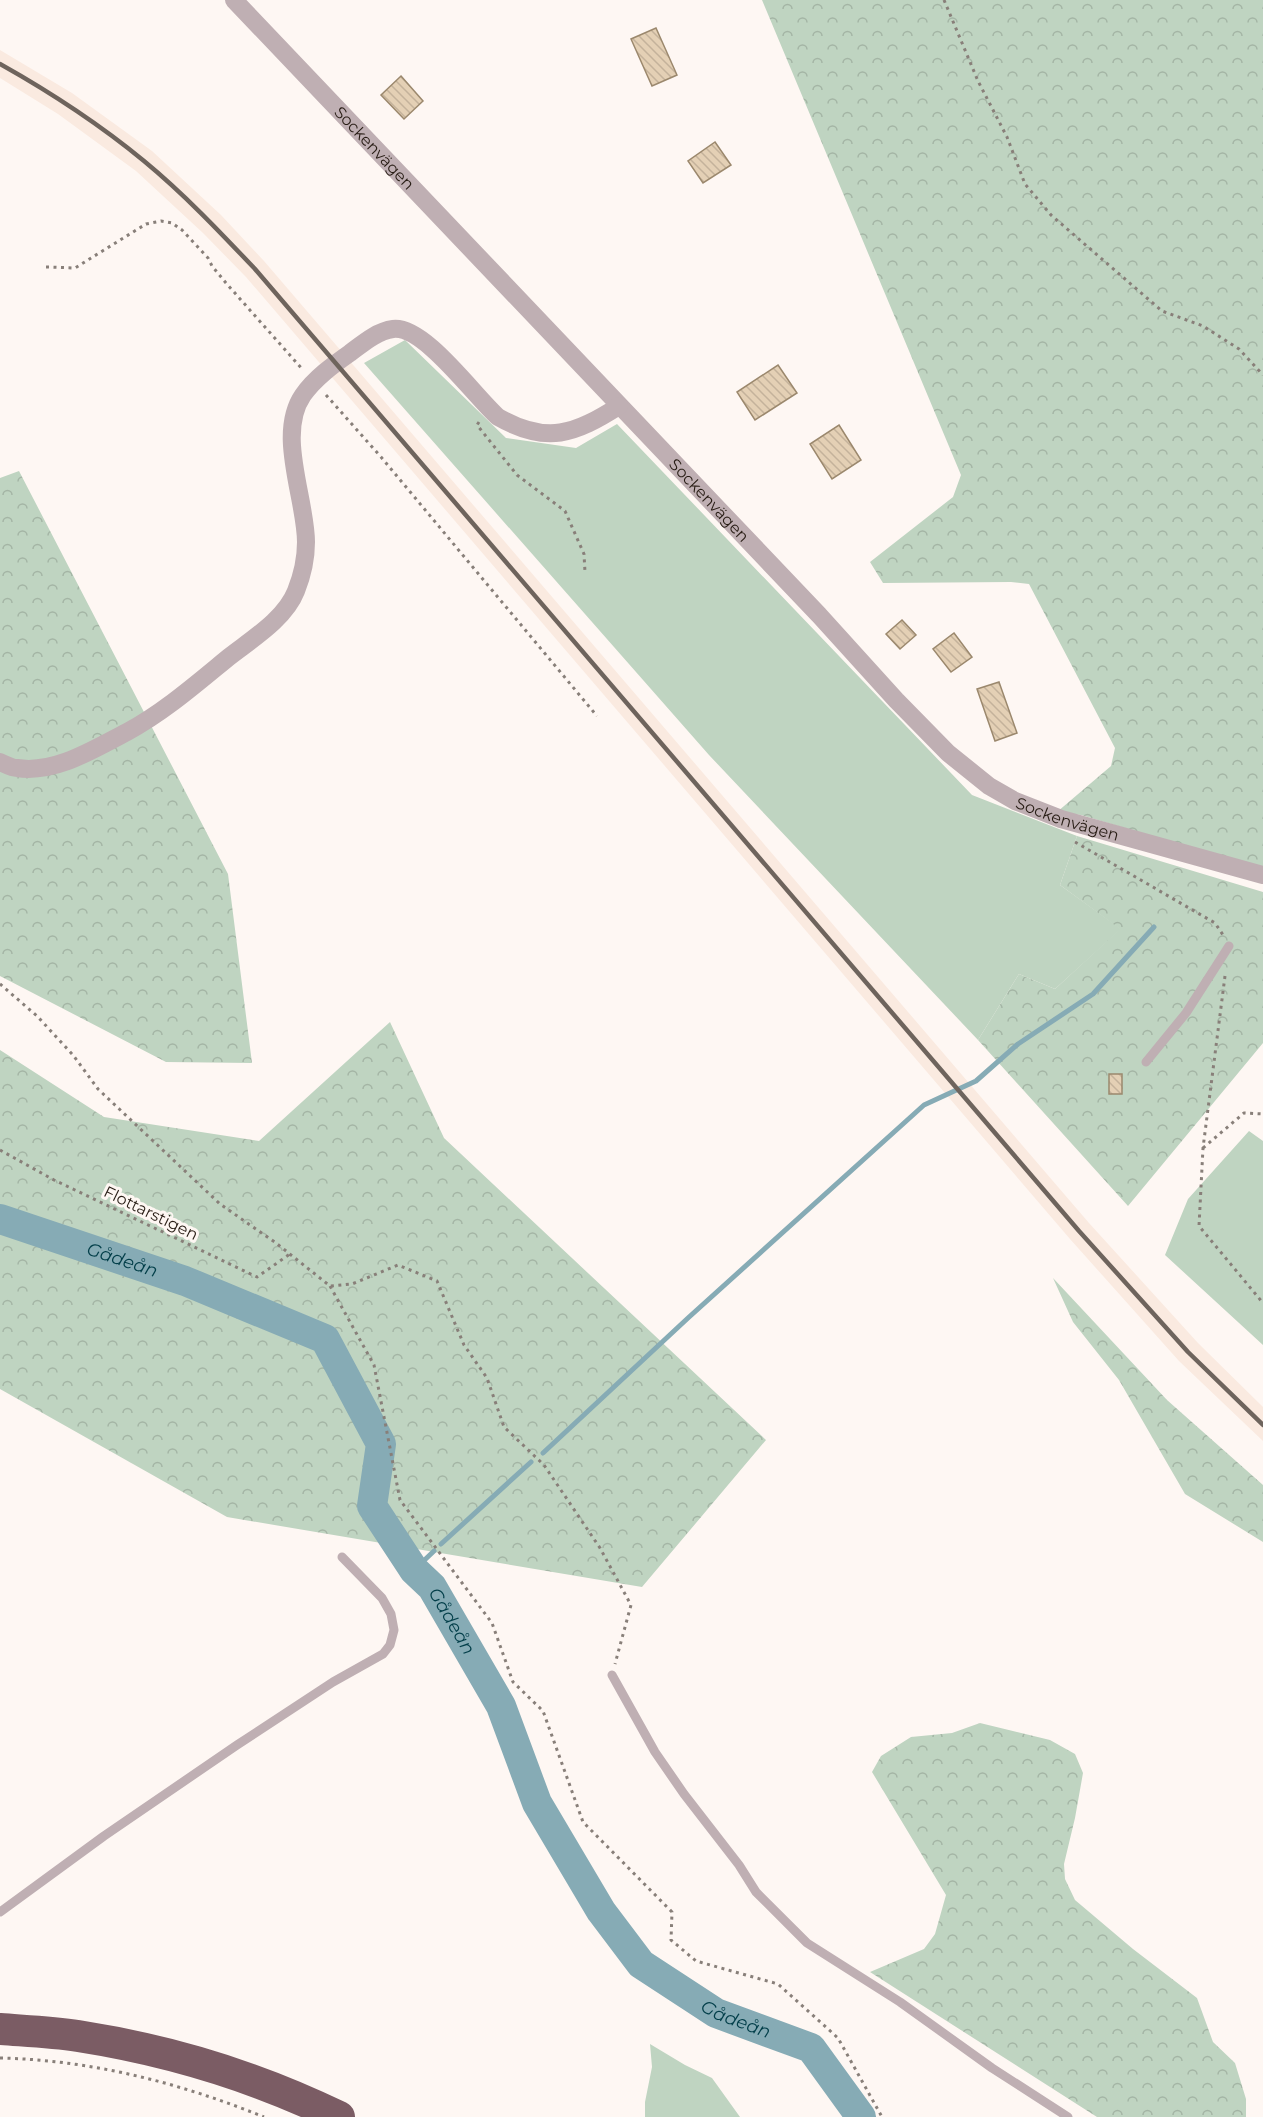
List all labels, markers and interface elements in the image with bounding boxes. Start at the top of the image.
street label: Sockenvägen [331,102,419,193]
street label: Sockenvägen [666,454,754,545]
street label: Sockenvägen [1013,793,1121,844]
street label: Flottarstigen [101,1182,201,1244]
water label: Gådeån [84,1238,161,1282]
water label: Gådeån [424,1584,480,1658]
water label: Gådeån [697,1995,774,2043]

